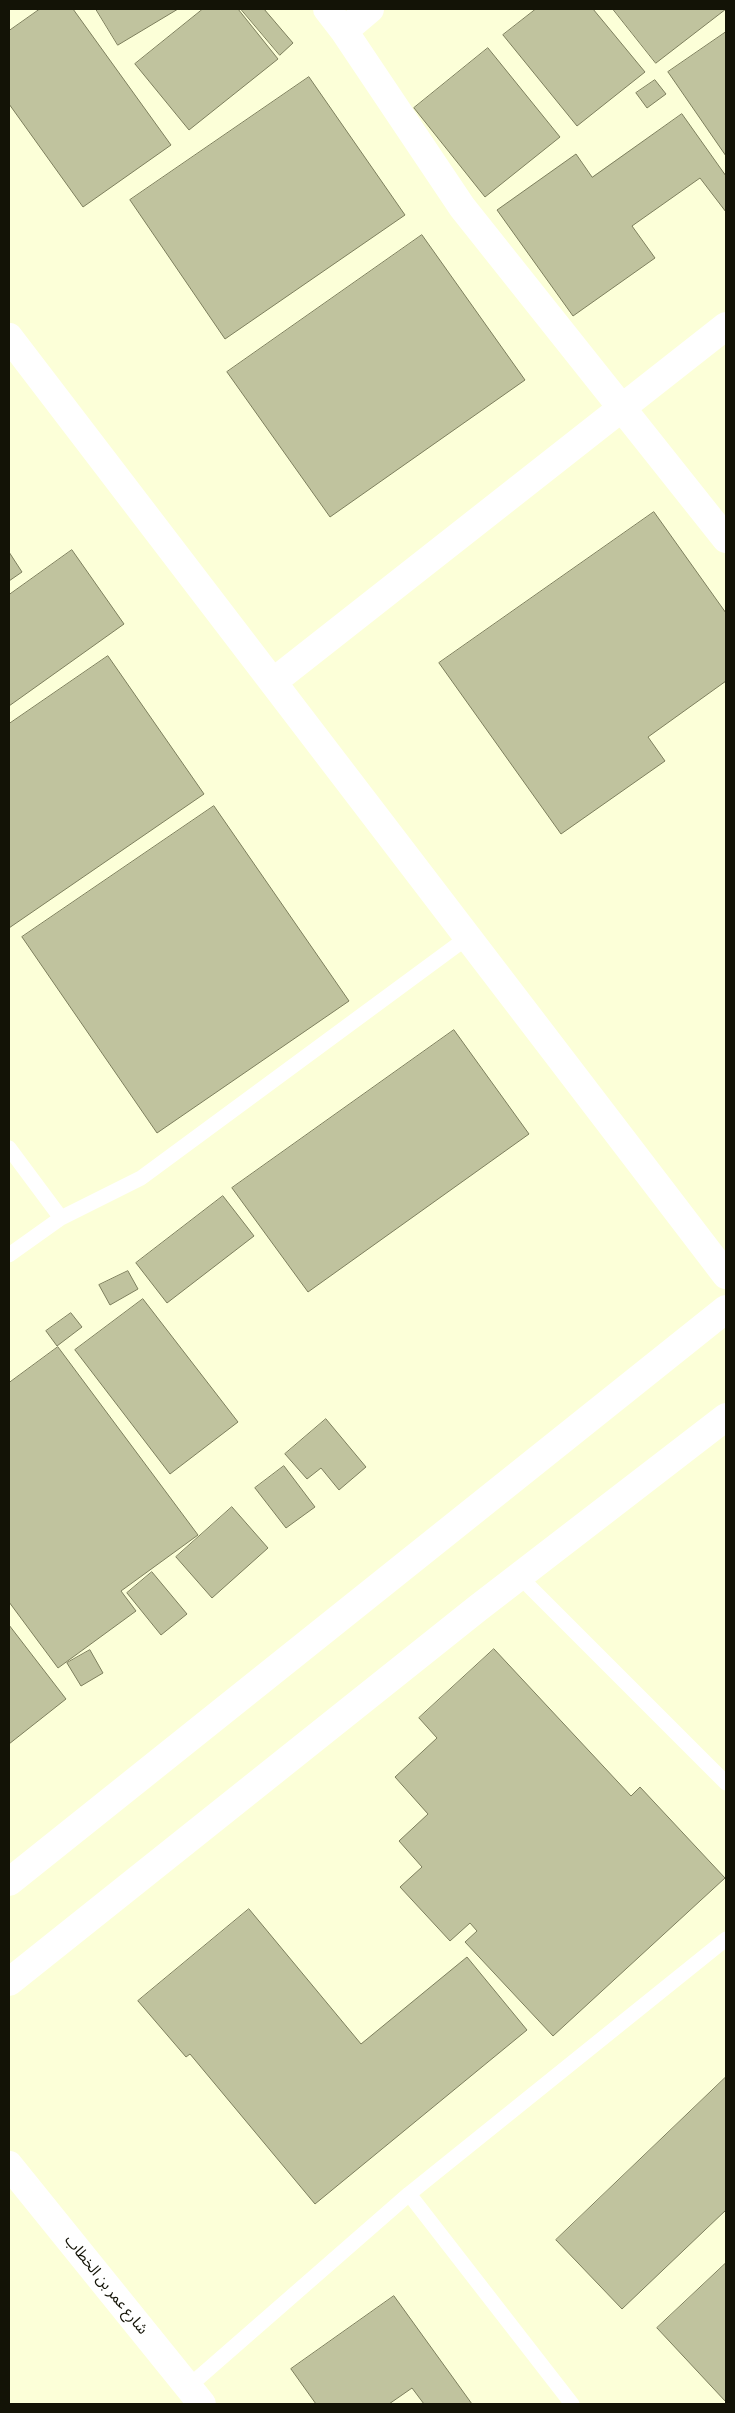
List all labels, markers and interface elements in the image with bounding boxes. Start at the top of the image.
street label: شارع عمر بن الخطاب [61,2232,151,2338]

